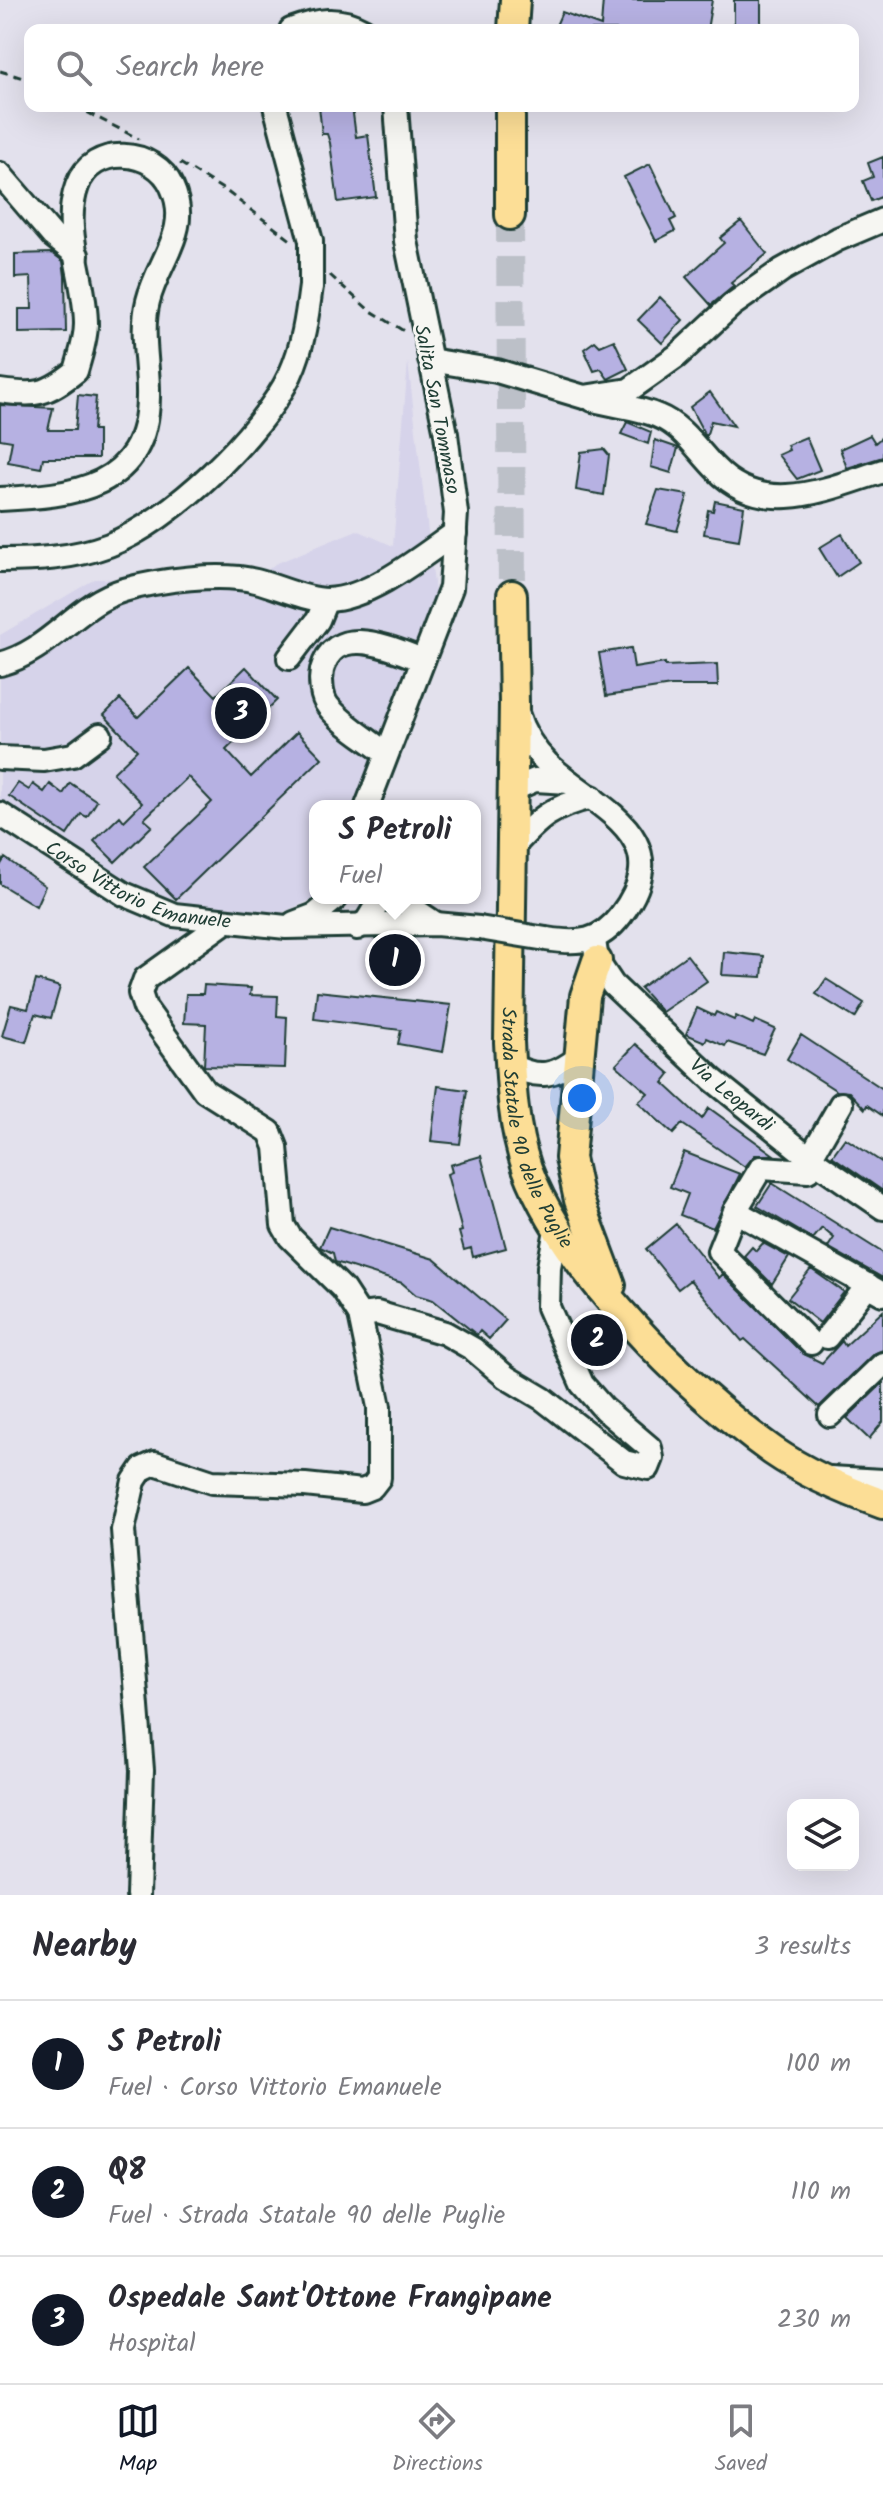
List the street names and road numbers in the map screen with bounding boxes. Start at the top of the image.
street label: Salita San Tommaso [404,322,468,497]
street label: Corso Vittorio Emanuele [38,833,232,939]
street label: Strada Statale 90 delle Puglie [491,1007,581,1256]
street label: Via Leopardi [681,1051,781,1142]

